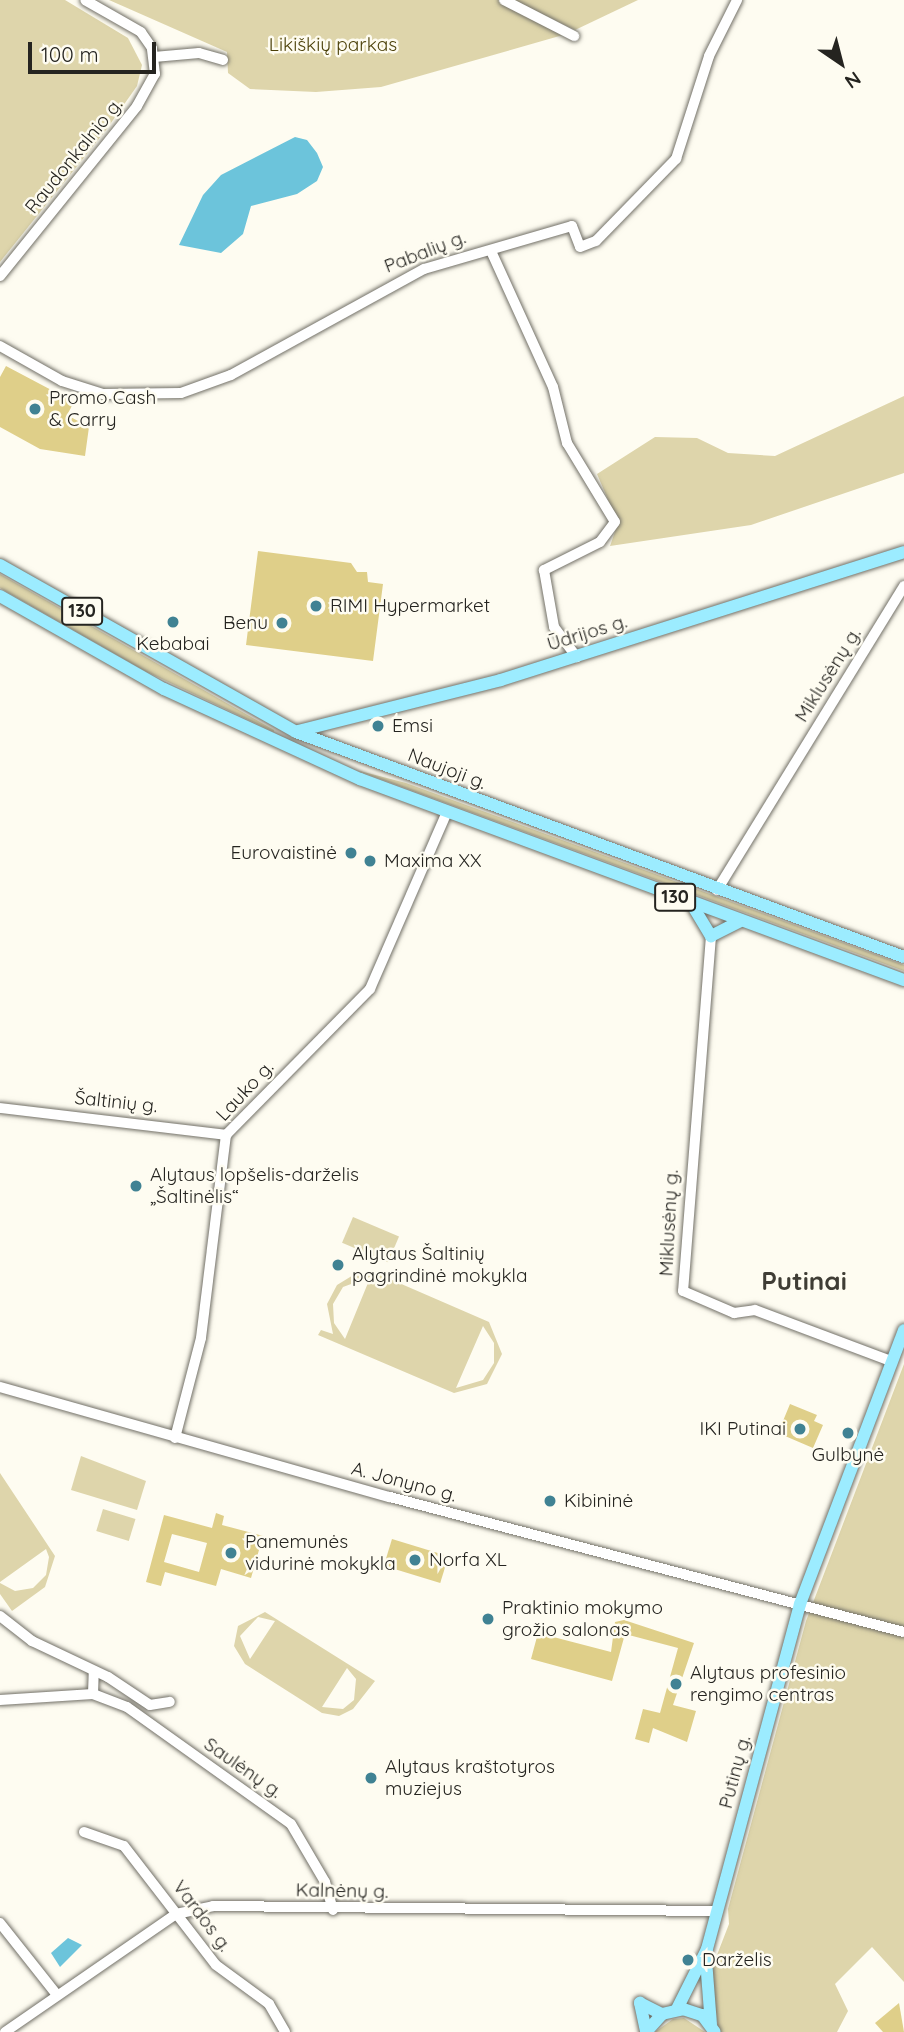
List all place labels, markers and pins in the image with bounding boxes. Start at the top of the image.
place label: Promo Cash & Carry [49,387,156,431]
marker: Promo Cash & Carry [27,401,43,417]
place label: RIMI Hypermarket [330,595,490,617]
marker: RIMI Hypermarket [308,598,324,614]
place label: Benu [223,612,268,634]
marker: Kebabai [165,614,181,630]
marker: Benu [274,615,290,631]
place label: Kebabai [136,633,210,655]
place label: Emsi [392,715,433,737]
marker: Emsi [370,718,386,734]
place label: Eurovaistinė [231,842,337,864]
marker: Eurovaistinė [343,845,359,861]
place label: Maxima XX [384,850,482,872]
marker: Maxima XX [362,853,378,869]
place label: Alytaus lopšelis-darželis „Šaltinėlis“ [150,1164,359,1208]
marker: Alytaus lopšelis-darželis „Šaltinėlis“ [128,1178,144,1194]
place label: Alytaus Šaltinių pagrindinė mokykla [352,1243,527,1287]
marker: Alytaus Šaltinių pagrindinė mokykla [330,1257,346,1273]
place label: IKI Putinai [699,1418,786,1440]
marker: IKI Putinai [792,1421,808,1437]
marker: Gulbynė [840,1425,856,1441]
place label: Gulbynė [812,1444,884,1466]
place label: Kibininė [564,1490,633,1512]
marker: Kibininė [542,1493,558,1509]
place label: Panemunės vidurinė mokykla [245,1531,396,1575]
marker: Panemunės vidurinė mokykla [223,1545,239,1561]
place label: Norfa XL [429,1549,507,1571]
marker: Norfa XL [407,1552,423,1568]
place label: Praktinio mokymo grožio salonas [502,1597,663,1641]
marker: Praktinio mokymo grožio salonas [480,1611,496,1627]
place label: Alytaus profesinio rengimo centras [690,1662,846,1706]
marker: Alytaus profesinio rengimo centras [668,1676,684,1692]
place label: Alytaus kraštotyros muziejus [385,1756,555,1800]
marker: Alytaus kraštotyros muziejus [363,1770,379,1786]
place label: Darželis [702,1949,772,1971]
marker: Darželis [680,1952,696,1968]

